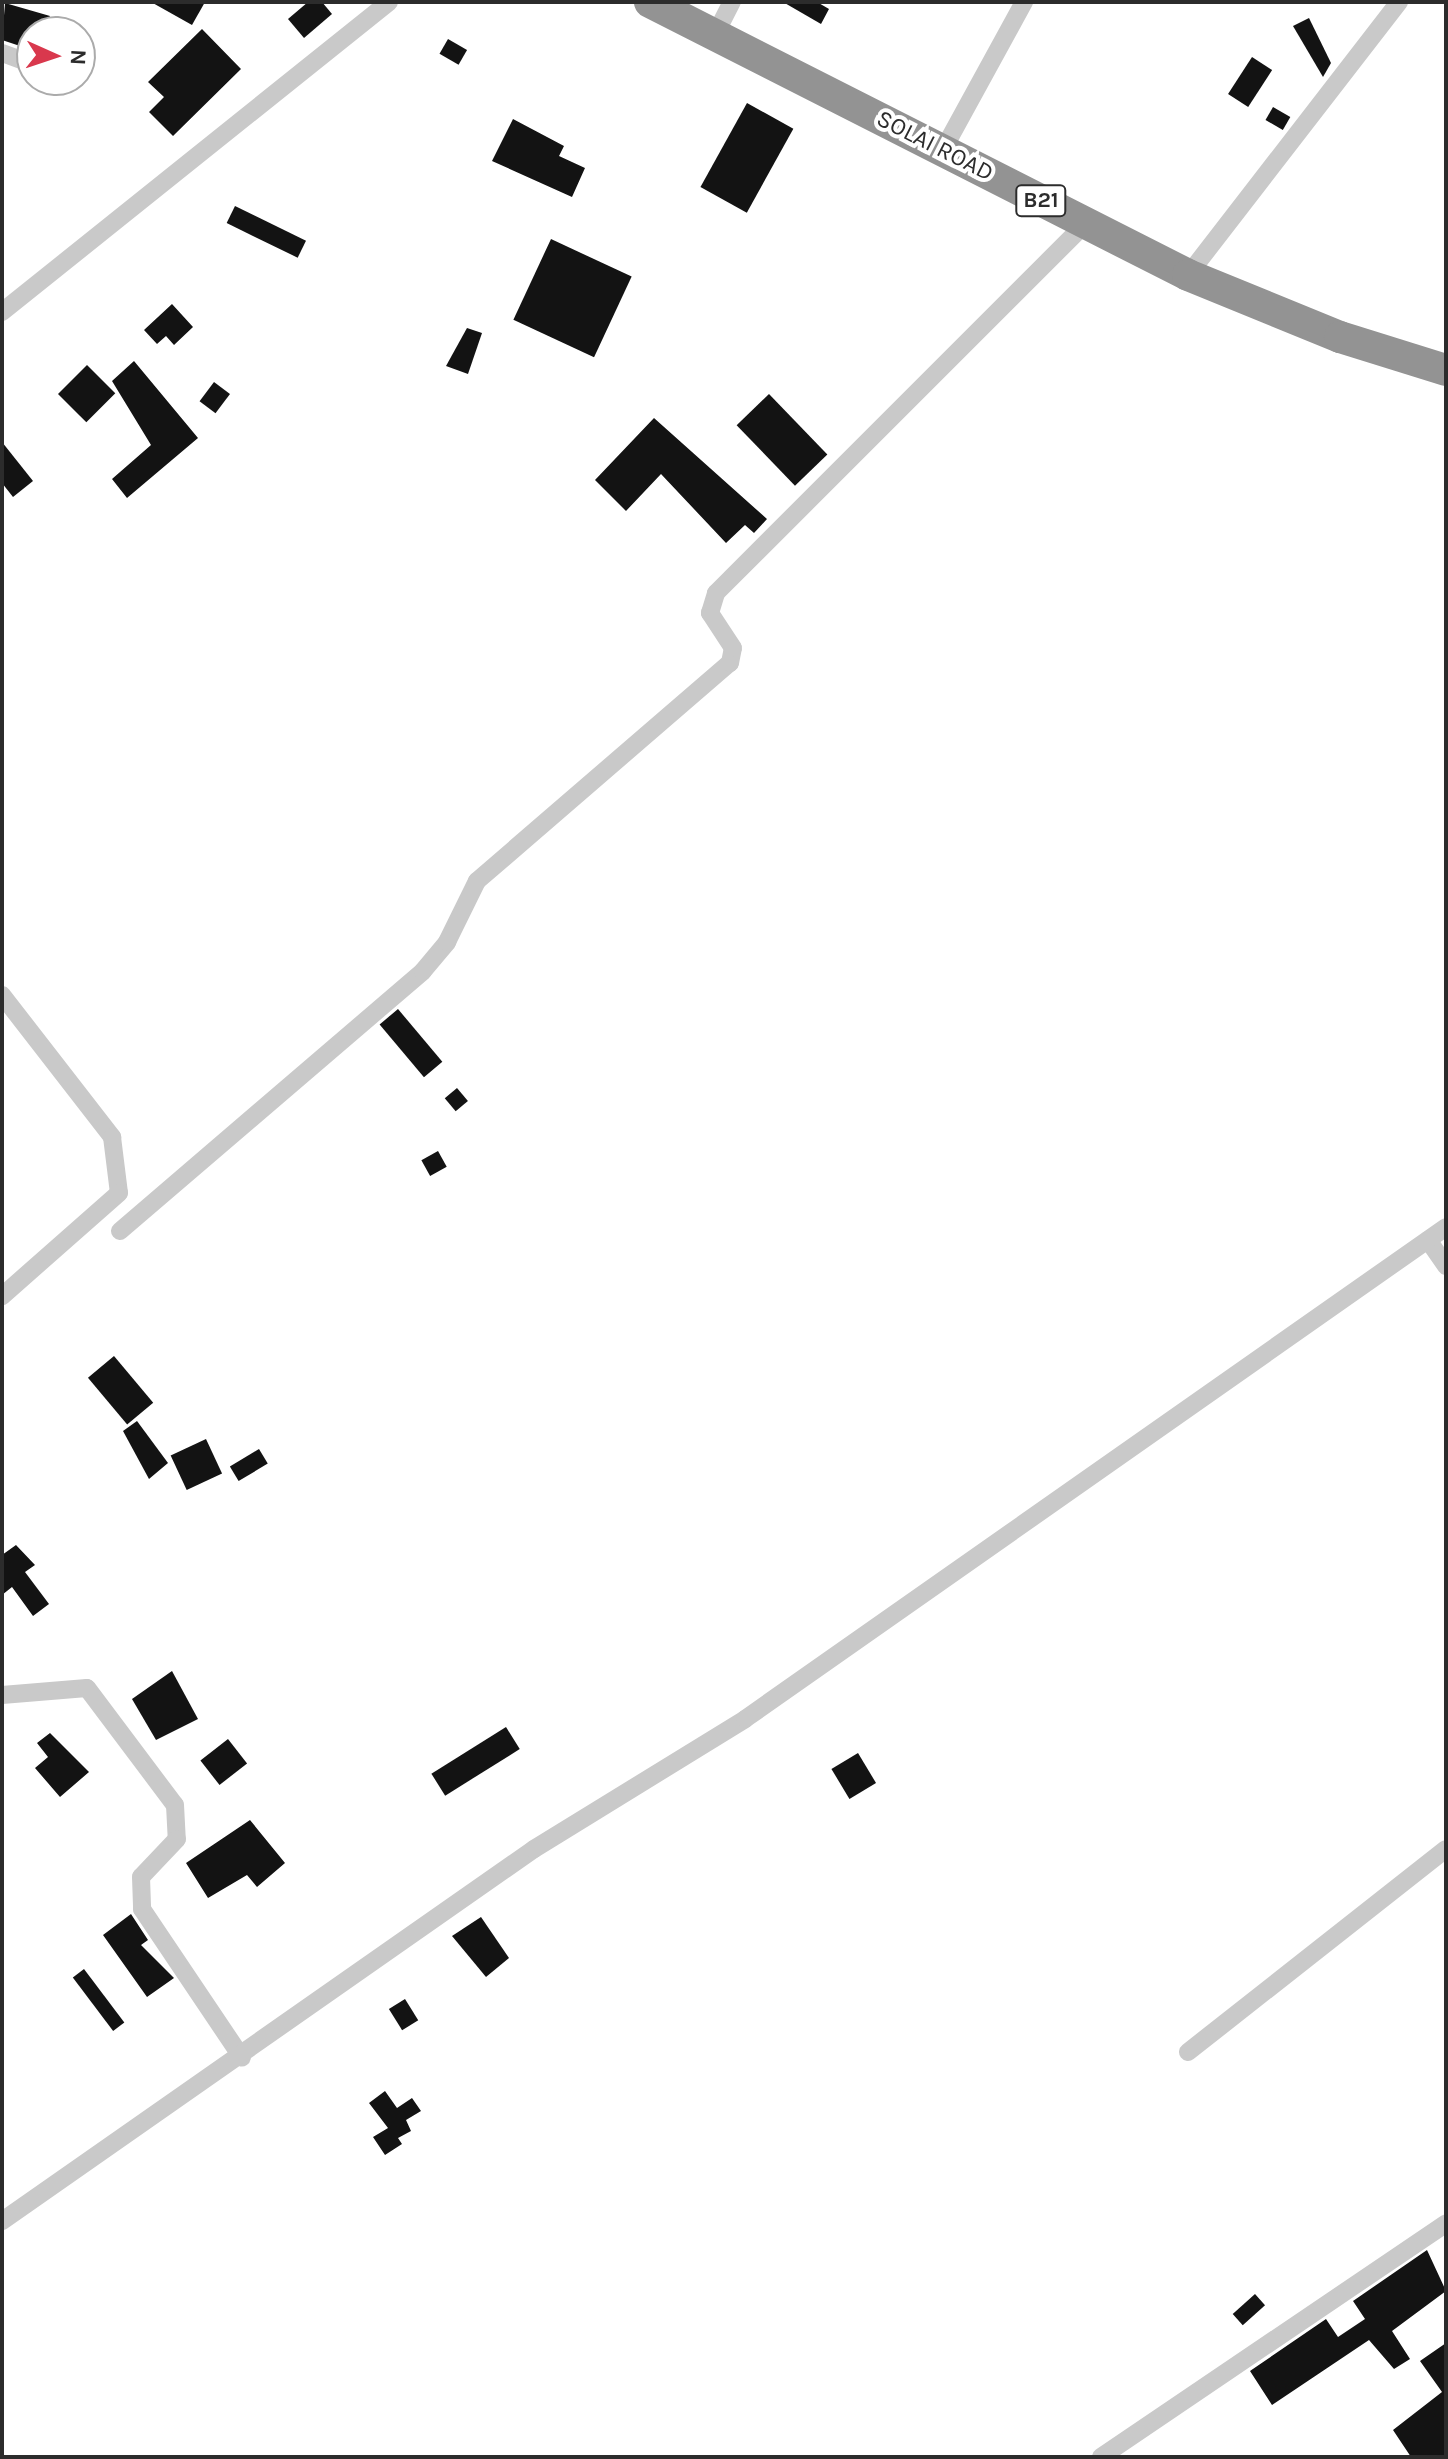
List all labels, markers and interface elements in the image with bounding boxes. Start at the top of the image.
north arrow [16,16,96,96]
text: N [65,49,91,66]
street label: SOLAI ROAD [872,104,998,188]
road number: B21 [1015,183,1067,219]

